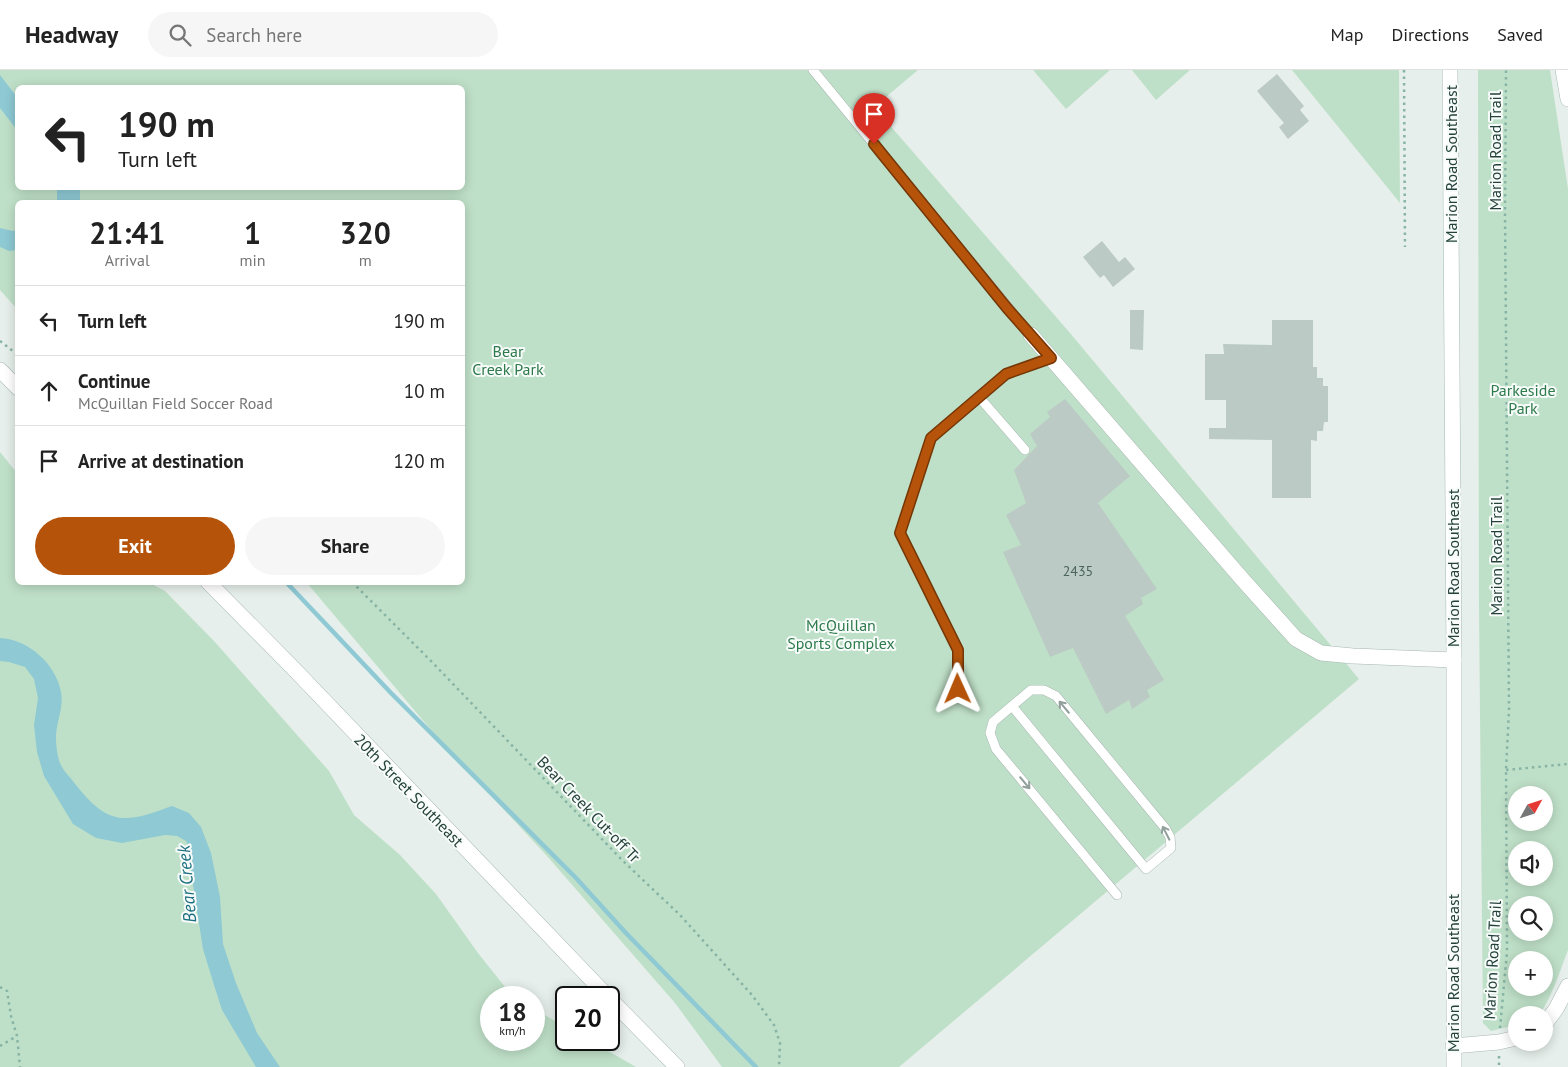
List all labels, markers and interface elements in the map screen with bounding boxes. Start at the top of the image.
search box [148,12,498,57]
text: Headway [25,19,118,50]
icon: search [166,21,194,49]
text: Search here [206,23,302,47]
text: Map [1331,23,1363,46]
text: Directions [1391,23,1469,46]
text: Saved [1497,23,1543,46]
street label: Marion Road Southeast [1441,84,1461,243]
street label: Marion Road Trail [1485,91,1505,211]
pin [853,93,895,144]
icon: arrive [860,100,888,128]
text: 190 m [118,101,215,147]
icon: left [35,105,100,170]
text: Turn left [118,145,197,173]
text: 21:41 [89,213,165,252]
text: 1 [244,213,261,252]
text: 320 [340,213,391,252]
text: Arrival [105,250,150,270]
text: min [240,250,266,270]
text: m [359,250,372,270]
icon: left [35,307,63,335]
text: Turn left [78,309,147,333]
text: 190 m [393,309,445,333]
park label: Bear Creek Park [472,341,544,379]
text: Continue [78,369,150,393]
icon: ahead [35,377,63,405]
text: 10 m [404,379,445,403]
park label: Parkeside Park [1490,380,1556,418]
text: McQuillan Field Soccer Road [78,393,273,413]
icon: arrive [35,447,63,475]
text: Arrive at destination [78,449,244,473]
text: 120 m [393,449,445,473]
street label: Marion Road Southeast [1443,488,1463,647]
street label: Marion Road Trail [1486,496,1506,616]
button: Exit [35,517,235,575]
button: Share [245,517,445,575]
house number: 2435 [1063,562,1093,580]
park label: McQuillan Sports Complex [787,615,895,653]
position arrow [931,662,983,714]
one-way arrow [1059,701,1070,714]
street label: 20th Street Southeast [350,729,468,851]
street label: Bear Creek Cut-off Tr [533,752,645,867]
one-way arrow [1019,777,1031,790]
north arrow [1508,786,1552,831]
map controls [1508,786,1553,1051]
one-way arrow [1161,825,1171,840]
button: sound [1508,841,1553,886]
water label: Bear Creek [172,843,201,924]
street label: Marion Road Southeast [1443,893,1463,1052]
button: search [1508,896,1553,941]
street label: Marion Road Trail [1479,900,1505,1020]
button: + [1508,951,1553,996]
speed limit sign: 20 [555,986,620,1051]
text: 18 [498,996,527,1028]
button: − [1508,1006,1553,1051]
text: km/h [499,1023,526,1038]

